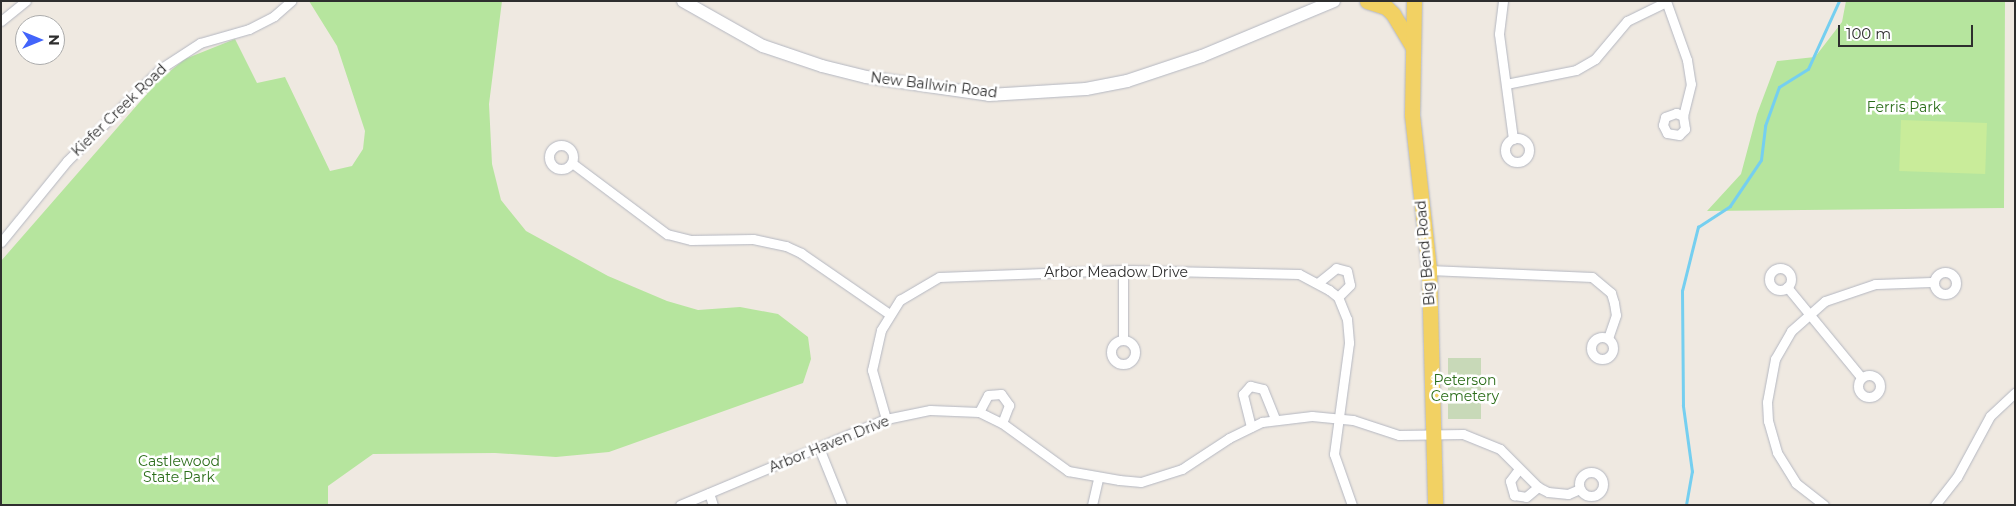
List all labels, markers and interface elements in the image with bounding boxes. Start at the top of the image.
north arrow [15,15,65,65]
scale bar [1841,15,1976,47]
text: 100 m [1846,24,1891,43]
text: N [45,34,63,46]
street label: Kiefer Creek Road [68,60,170,160]
street label: New Ballwin Road [870,69,998,101]
park label: Ferris Park [1867,99,1941,115]
street label: Big Bend Road [1412,200,1438,306]
street label: Arbor Meadow Drive [1044,264,1188,280]
park label: Peterson Cemetery [1431,372,1499,404]
street label: Arbor Haven Drive [766,412,892,476]
park label: Castlewood State Park [138,453,220,486]

